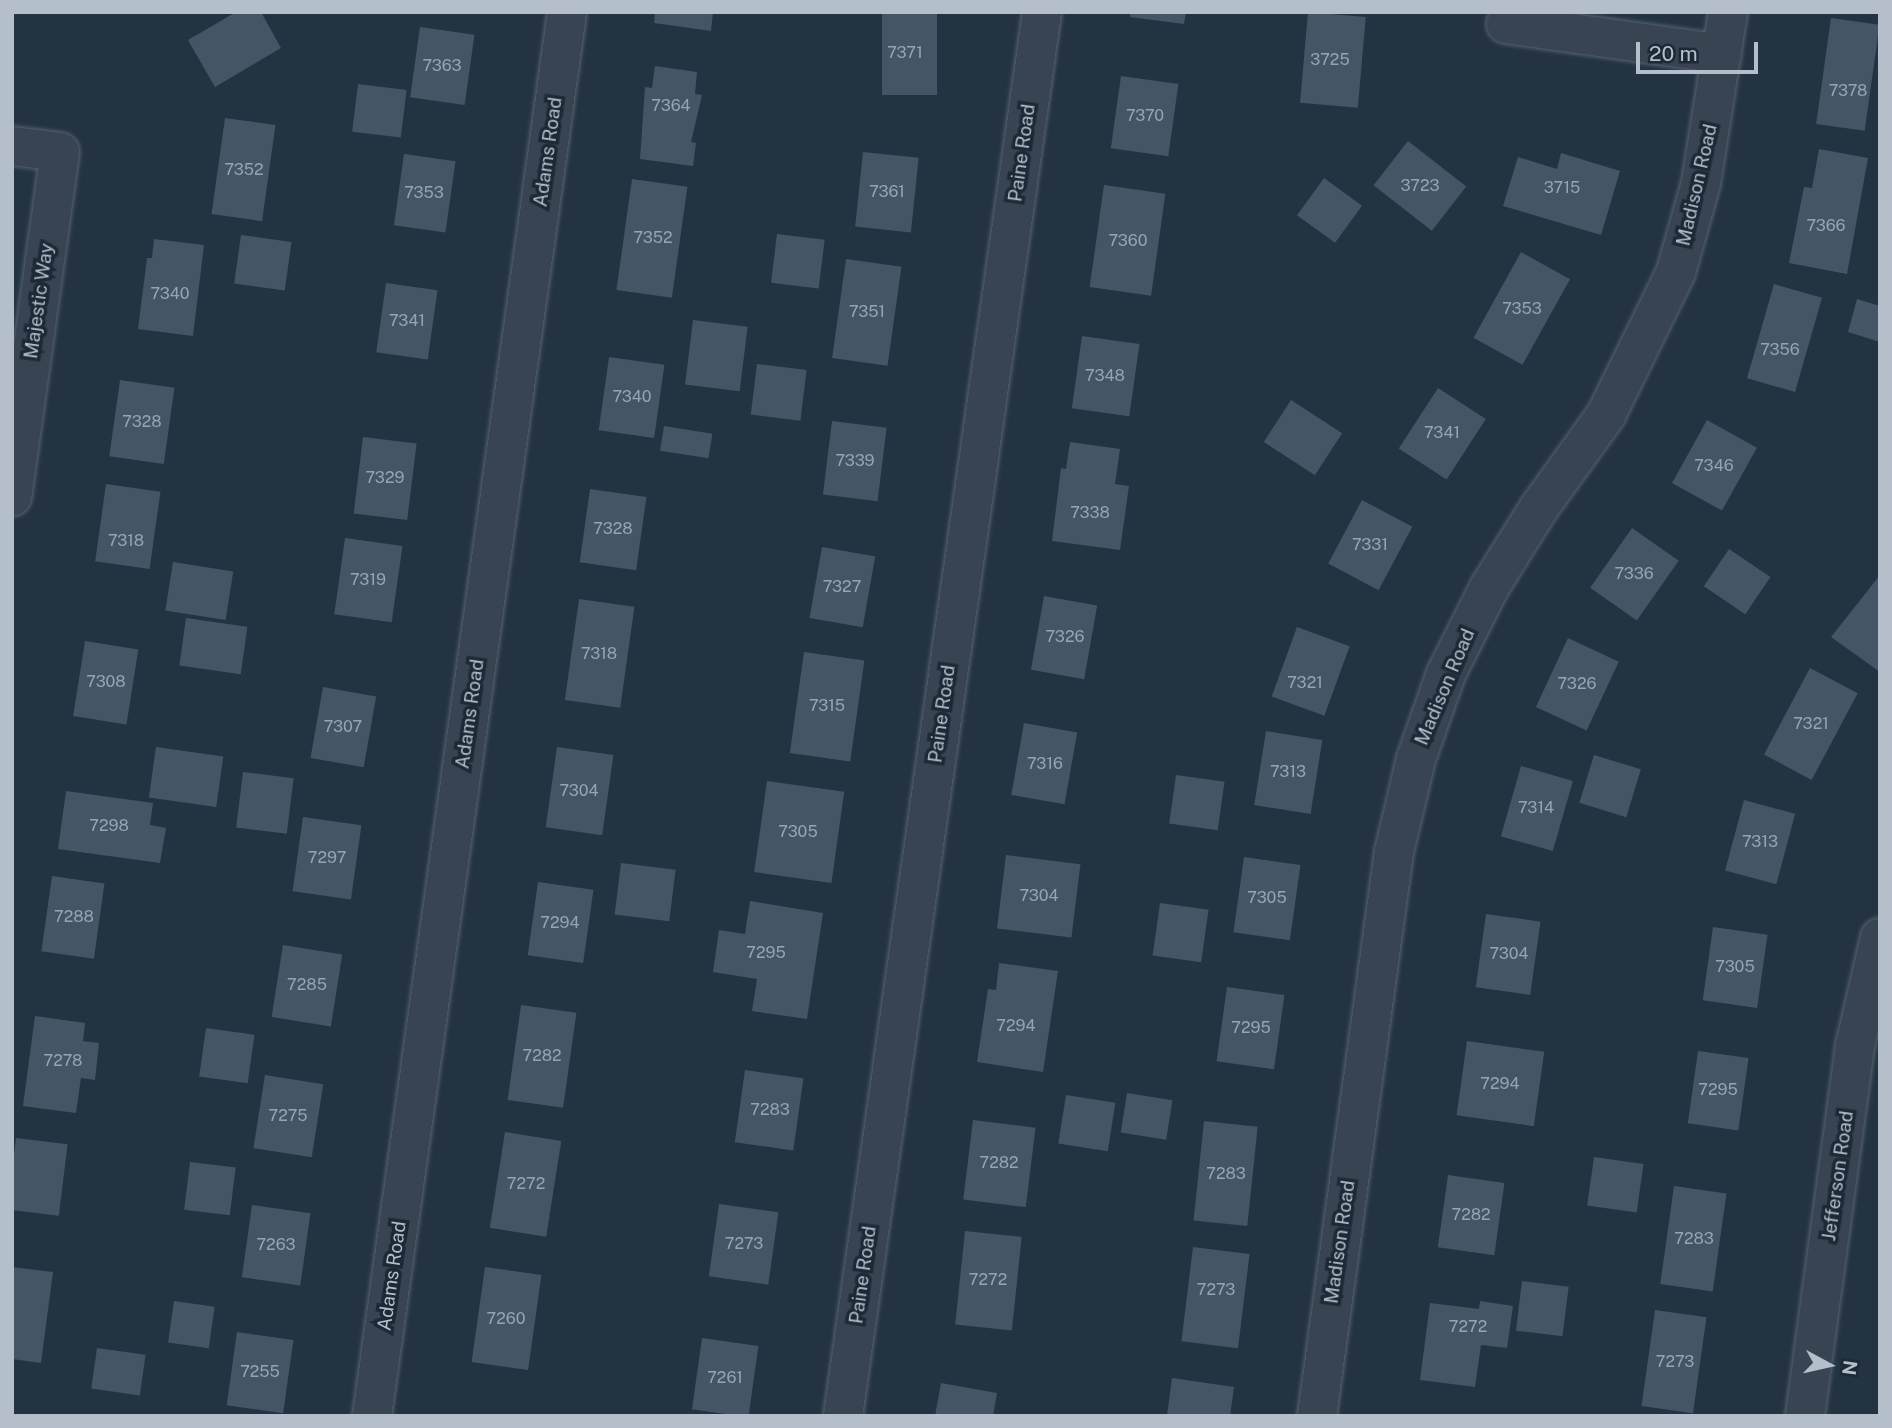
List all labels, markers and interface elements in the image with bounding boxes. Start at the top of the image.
scale bar [1640,28,1762,72]
text: 20 m [1649,41,1698,66]
house number: 7371 [887,43,923,63]
house number: 3725 [1310,50,1350,70]
house number: 7363 [422,56,462,76]
house number: 7378 [1829,81,1867,101]
street label: Adams Road [529,96,567,208]
house number: 7364 [651,96,691,116]
street label: Paine Road [1004,103,1040,203]
house number: 7370 [1126,106,1164,126]
street label: Madison Road [1672,122,1722,248]
house number: 7352 [224,160,264,180]
house number: 3723 [1400,176,1440,196]
house number: 3715 [1544,178,1580,198]
house number: 7361 [869,182,905,202]
house number: 7353 [404,183,444,203]
house number: 7366 [1806,216,1846,236]
house number: 7352 [633,228,673,248]
house number: 7360 [1109,231,1147,251]
street label: Majestic Way [20,241,58,361]
house number: 7340 [150,284,190,304]
house number: 7353 [1502,299,1542,319]
house number: 7351 [849,302,885,322]
house number: 7341 [389,311,425,331]
house number: 7356 [1760,340,1800,360]
house number: 7348 [1085,366,1125,386]
house number: 7340 [612,387,652,407]
house number: 7328 [122,412,162,432]
house number: 7341 [1424,423,1460,443]
house number: 7339 [835,451,875,471]
house number: 7346 [1694,456,1734,476]
house number: 7329 [366,468,404,488]
house number: 7338 [1070,503,1110,523]
house number: 7328 [593,519,633,539]
house number: 7318 [108,531,144,551]
house number: 7331 [1352,535,1388,555]
house number: 7336 [1614,564,1654,584]
house number: 7319 [350,570,386,590]
house number: 7327 [823,577,861,597]
street label: Madison Road [1410,625,1480,749]
house number: 7326 [1046,627,1084,647]
house number: 7318 [581,644,617,664]
street label: Adams Road [451,658,489,770]
street label: Paine Road [924,664,960,764]
house number: 7308 [86,672,126,692]
house number: 7321 [1287,673,1323,693]
house number: 7326 [1558,674,1596,694]
house number: 7315 [809,696,845,716]
house number: 7321 [1793,714,1829,734]
house number: 7307 [324,717,362,737]
house number: 7316 [1027,754,1063,774]
house number: 7313 [1270,762,1306,782]
house number: 7304 [559,781,599,801]
house number: 7314 [1518,798,1554,818]
house number: 7298 [89,816,129,836]
house number: 7305 [778,822,818,842]
house number: 7313 [1742,832,1778,852]
house number: 7297 [308,848,346,868]
house number: 7304 [1019,886,1059,906]
house number: 7305 [1247,888,1287,908]
house number: 7288 [54,907,94,927]
house number: 7294 [540,913,580,933]
house number: 7295 [746,943,786,963]
house number: 7304 [1489,944,1529,964]
house number: 7305 [1715,957,1755,977]
house number: 7285 [287,975,327,995]
house number: 7294 [996,1016,1036,1036]
house number: 7295 [1231,1018,1271,1038]
house number: 7282 [522,1046,562,1066]
house number: 7278 [44,1051,82,1071]
house number: 7294 [1480,1074,1520,1094]
house number: 7295 [1698,1080,1738,1100]
house number: 7283 [750,1100,790,1120]
house number: 7275 [268,1106,308,1126]
street label: Jefferson Road [1818,1109,1858,1243]
house number: 7282 [979,1153,1019,1173]
house number: 7283 [1206,1164,1246,1184]
house number: 7272 [507,1174,545,1194]
street label: Madison Road [1320,1179,1360,1305]
house number: 7282 [1451,1205,1491,1225]
street label: Adams Road [373,1220,411,1332]
street label: Paine Road [845,1225,881,1325]
house number: 7283 [1674,1229,1714,1249]
house number: 7273 [725,1234,763,1254]
house number: 7263 [256,1235,296,1255]
house number: 7272 [969,1270,1007,1290]
house number: 7273 [1197,1280,1235,1300]
house number: 7260 [487,1309,525,1329]
house number: 7272 [1449,1317,1487,1337]
north arrow [1794,1330,1864,1400]
house number: 7273 [1656,1352,1694,1372]
text: N [1838,1359,1862,1377]
house number: 7255 [240,1362,280,1382]
house number: 7261 [707,1368,743,1388]

